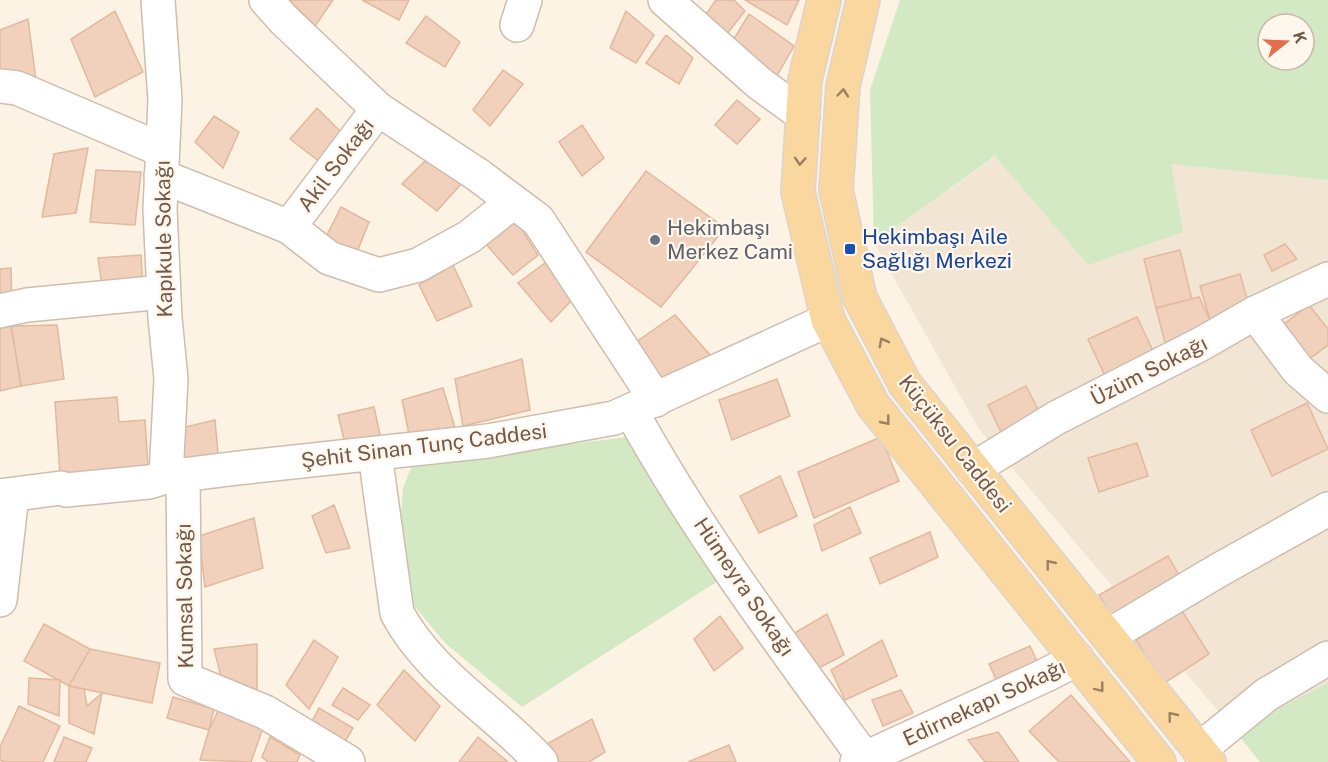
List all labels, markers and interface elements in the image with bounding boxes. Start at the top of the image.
north arrow [1256,12,1316,72]
text: K [1289,29,1311,46]
one-way arrow [836,88,849,97]
street label: Akil Sokağı [292,113,379,216]
one-way arrow [793,157,806,166]
street label: Kapıkule Sokağı [150,160,177,318]
place label: Hekimbaşı Merkez Cami [667,215,793,264]
place label: Hekimbaşı Aile Sağlığı Merkezi [862,224,1012,273]
marker: Hekimbaşı Merkez Cami [648,233,662,247]
marker: Hekimbaşı Aile Sağlığı Merkezi [843,242,857,256]
street label: Üzüm Sokağı [1086,330,1211,411]
one-way arrow [879,338,890,348]
street label: Küçüksu Caddesi [894,370,1017,517]
one-way arrow [878,414,889,425]
street label: Şehit Sinan Tunç Caddesi [300,418,548,473]
street label: Hümeyra Sokağı [689,513,800,661]
street label: Kumsal Sokağı [171,523,198,669]
one-way arrow [1047,560,1058,571]
street label: Edirnekapı Sokağı [899,654,1069,751]
one-way arrow [1092,681,1103,692]
one-way arrow [1169,712,1180,723]

